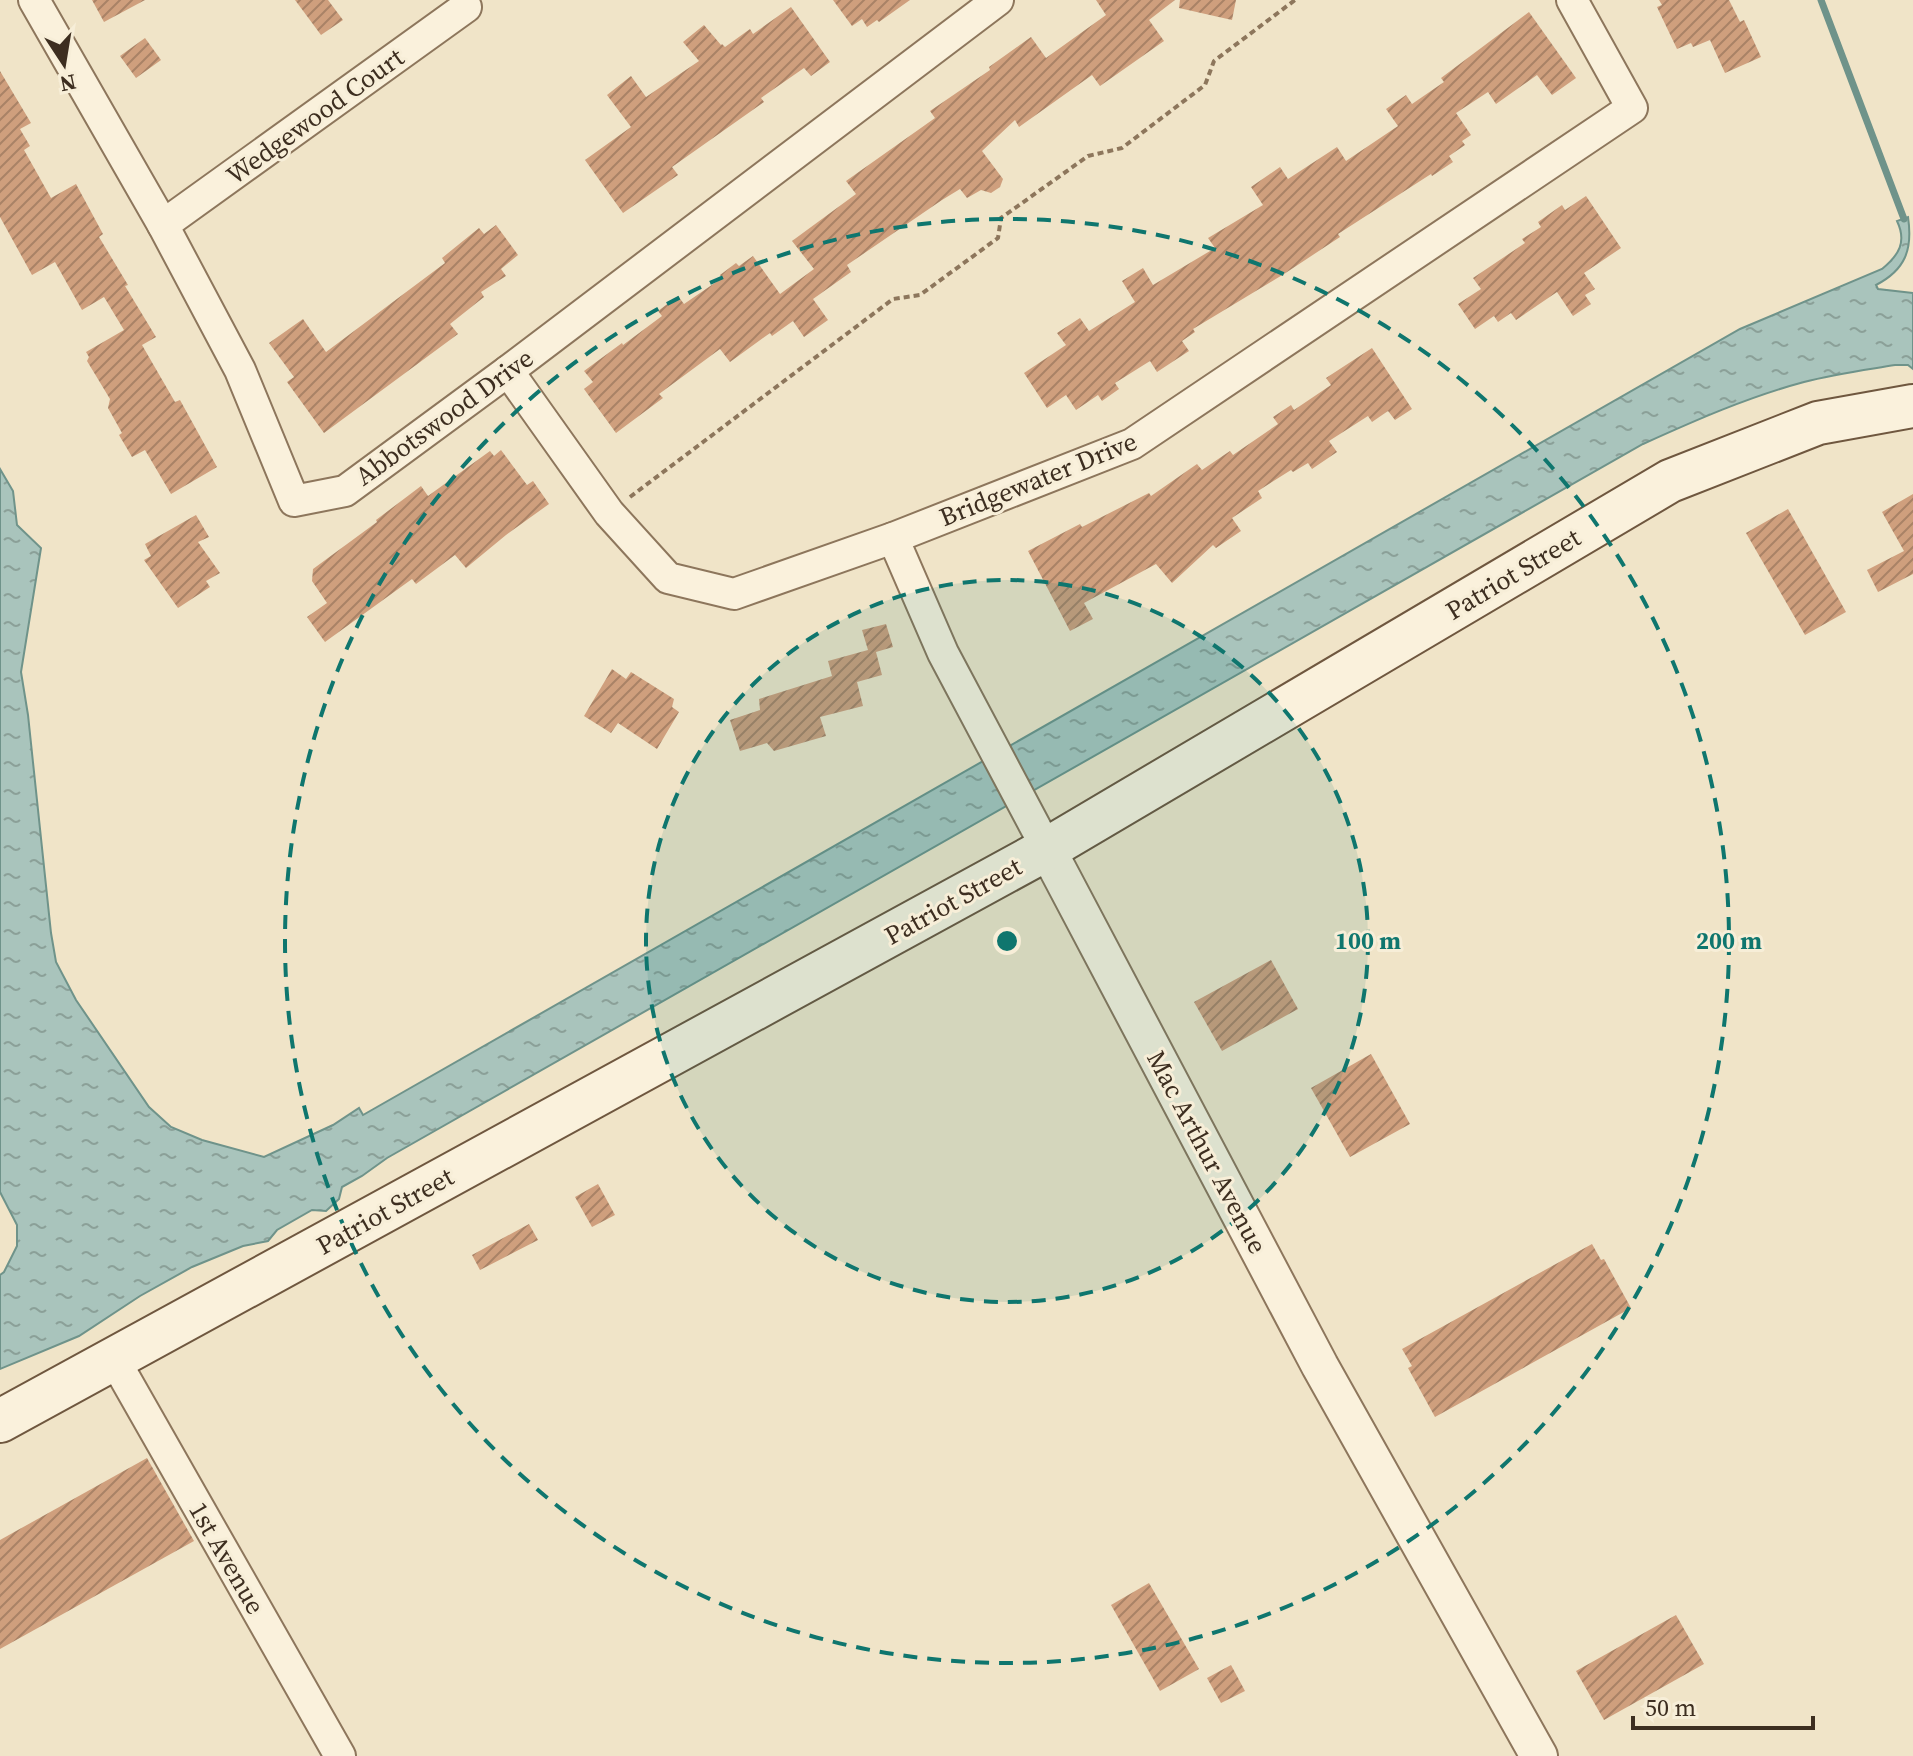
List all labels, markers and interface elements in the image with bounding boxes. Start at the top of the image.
north arrow [24,24,104,104]
street label: Wedgewood Court [219,39,412,193]
text: N [57,67,79,100]
street label: Abbotswood Drive [348,340,540,494]
street label: Bridgewater Drive [934,423,1142,535]
street label: Patriot Street [1439,519,1588,628]
street label: Patriot Street [878,848,1028,953]
text: 100 m [1335,924,1401,957]
text: 200 m [1696,924,1762,957]
centre of rings [993,927,1021,955]
street label: Mac Arthur Avenue [1138,1044,1276,1260]
street label: Patriot Street [310,1158,460,1263]
street label: 1st Avenue [180,1495,274,1621]
scale bar [1633,1680,1813,1730]
text: 50 m [1645,1691,1696,1724]

